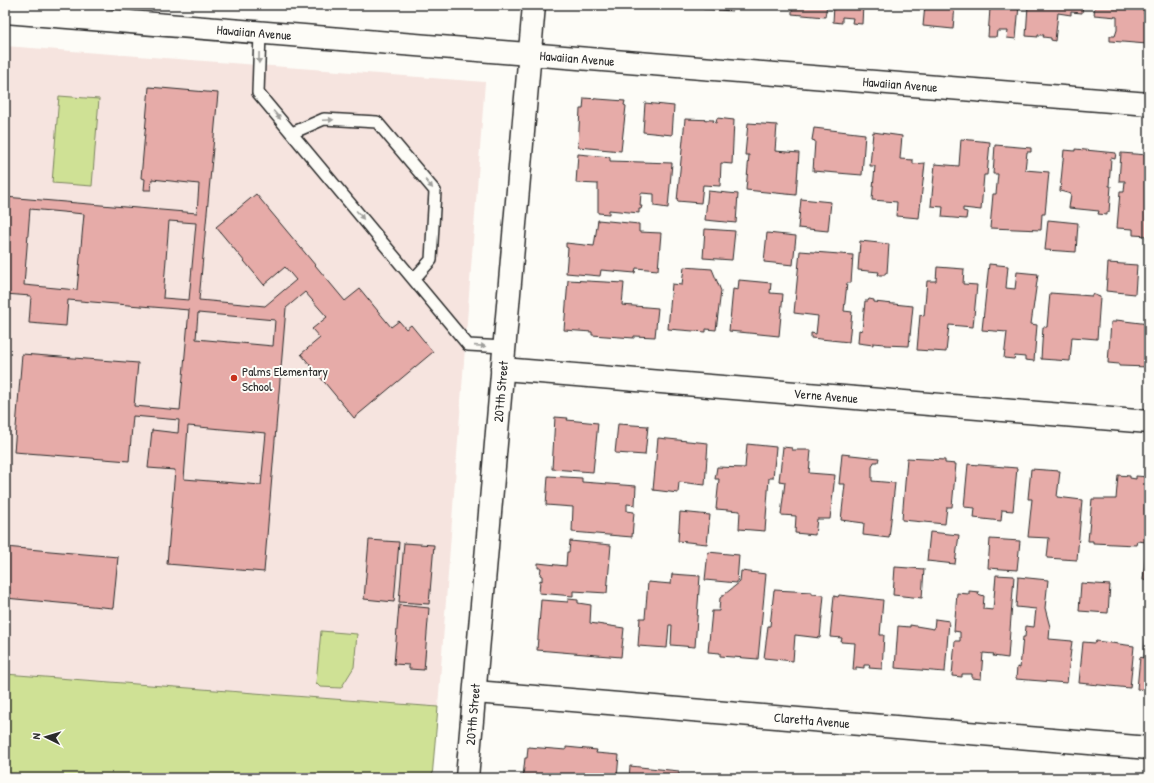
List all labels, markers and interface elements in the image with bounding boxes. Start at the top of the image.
street label: Hawaiian Avenue [216,20,292,44]
street label: Hawaiian Avenue [539,46,615,70]
one-way arrow [256,52,263,64]
street label: Hawaiian Avenue [862,72,938,96]
one-way arrow [272,110,281,120]
one-way arrow [322,116,334,123]
one-way arrow [425,179,434,190]
one-way arrow [356,210,365,220]
one-way arrow [474,342,486,349]
street label: 207th Street [489,359,512,423]
place label: Palms Elementary School [242,362,328,395]
marker: Palms Elementary School [229,373,239,383]
street label: Verne Avenue [793,384,859,407]
street label: 207th Street [461,682,484,746]
street label: Claretta Avenue [773,708,850,732]
north arrow [26,717,66,757]
text: N [29,732,43,740]

